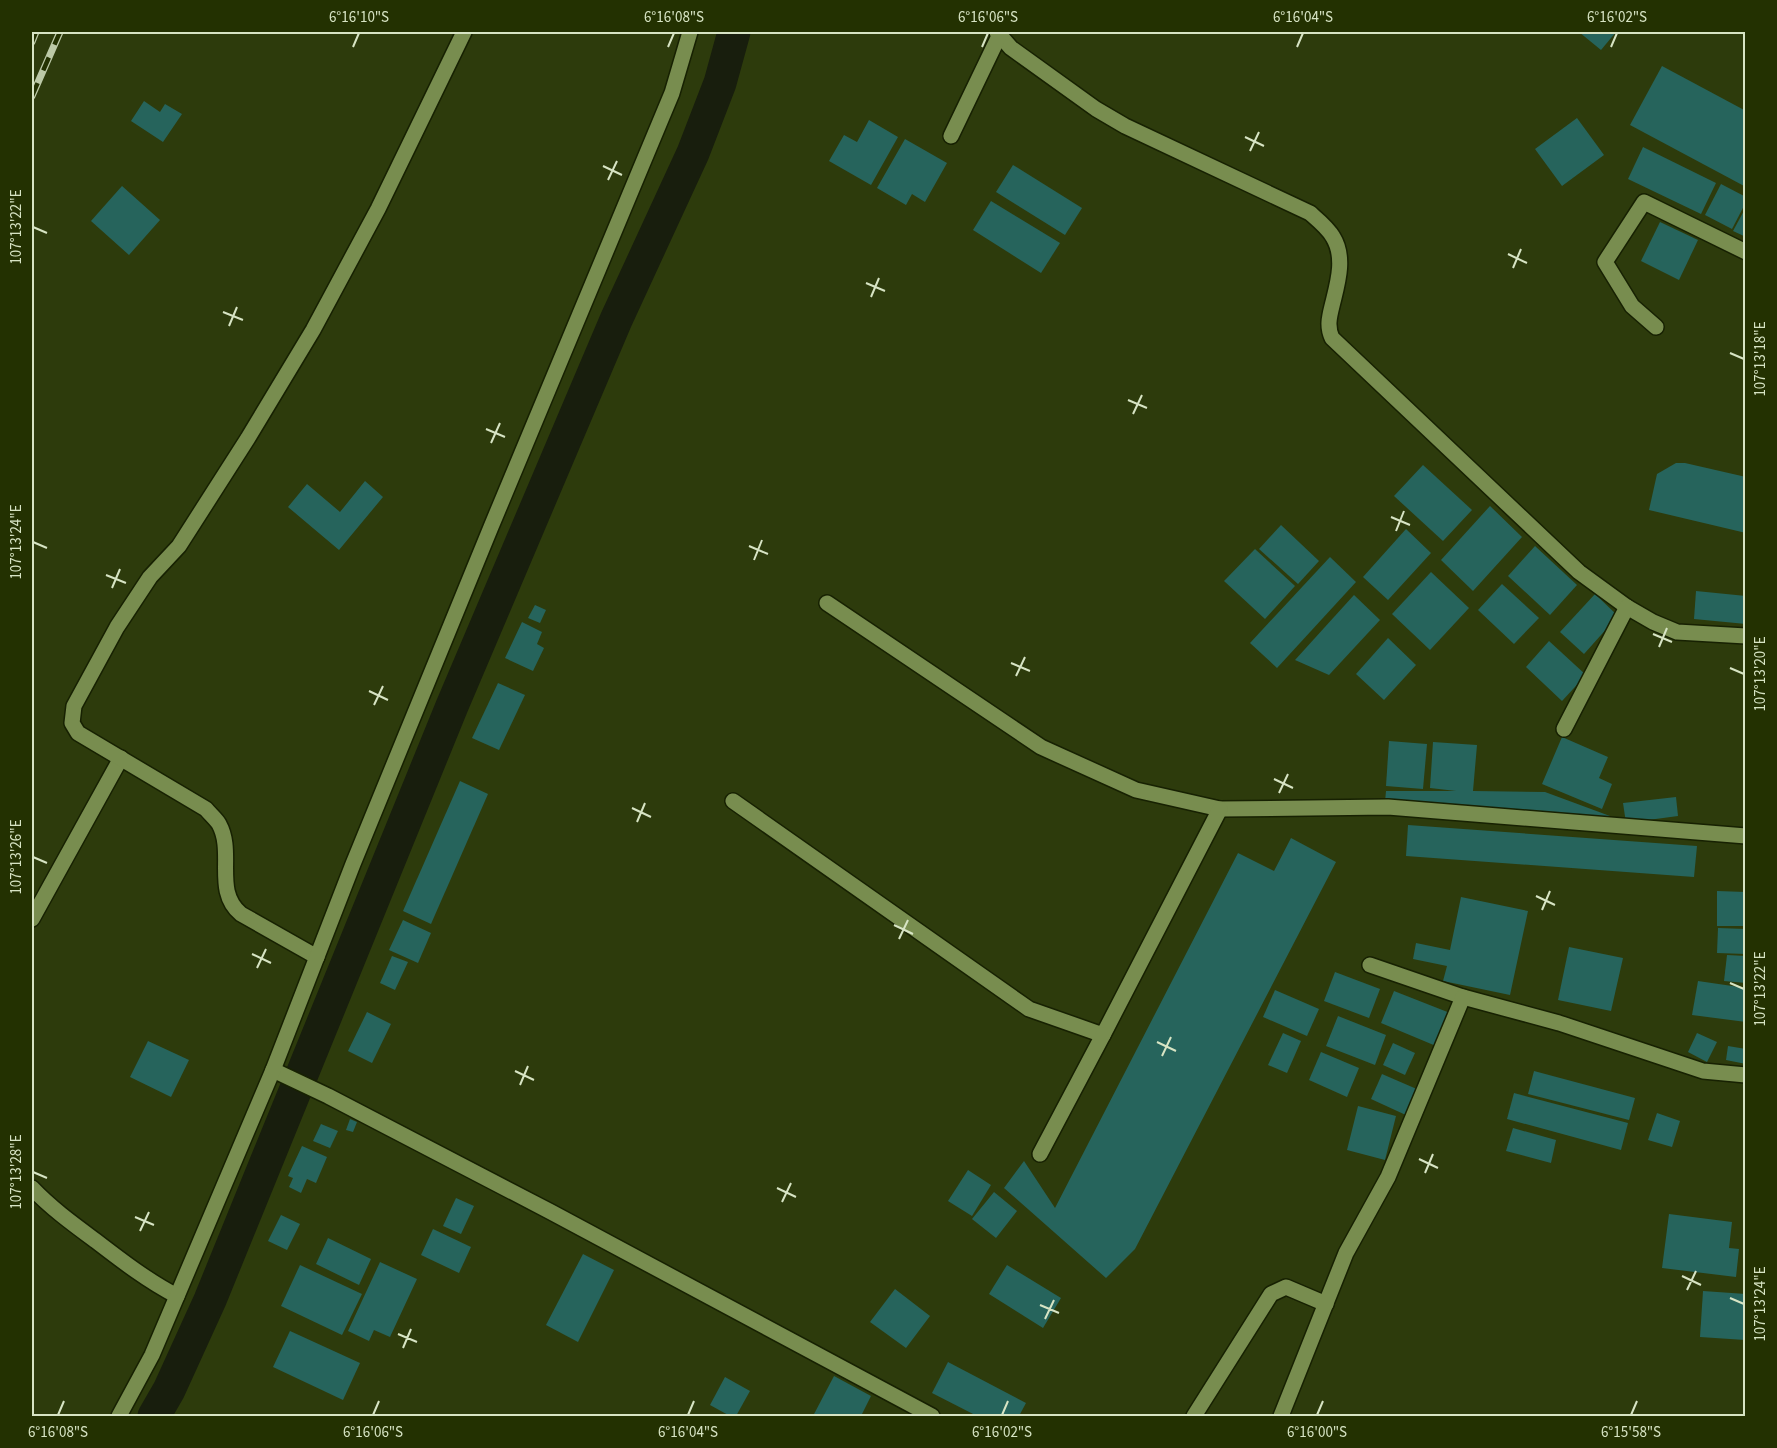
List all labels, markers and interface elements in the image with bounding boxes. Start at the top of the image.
text: 6°16'10"S [329,7,389,28]
text: 6°16'08"S [644,7,704,28]
text: 6°16'06"S [958,7,1018,28]
text: 6°16'04"S [1273,7,1333,28]
text: 6°16'02"S [1587,7,1647,28]
text: 107°13'22"E [6,189,27,265]
text: 107°13'18"E [1750,321,1771,397]
text: 107°13'24"E [6,504,27,580]
text: 107°13'20"E [1750,636,1771,712]
text: 107°13'26"E [6,819,27,895]
text: 107°13'22"E [1750,951,1771,1027]
text: 107°13'28"E [6,1134,27,1210]
text: 107°13'24"E [1750,1266,1771,1342]
text: 6°16'08"S [28,1422,88,1443]
text: 6°16'06"S [343,1422,403,1443]
text: 6°16'04"S [658,1422,718,1443]
text: 6°16'02"S [972,1422,1032,1443]
text: 6°16'00"S [1287,1422,1347,1443]
text: 6°15'58"S [1601,1422,1661,1443]

